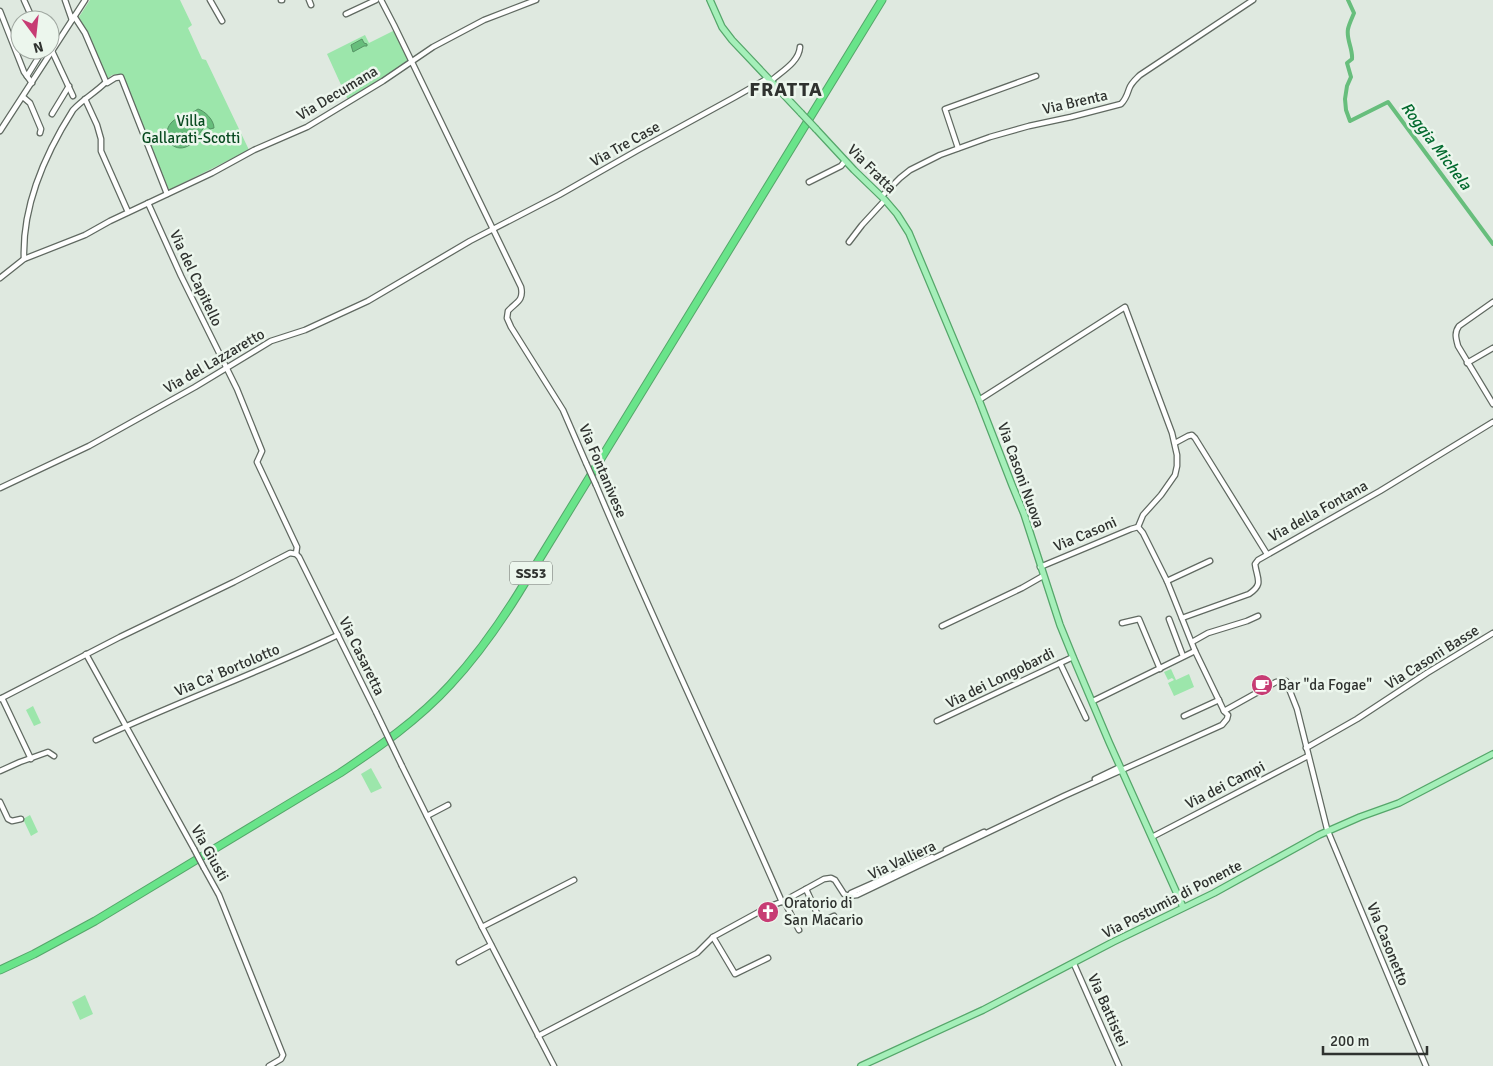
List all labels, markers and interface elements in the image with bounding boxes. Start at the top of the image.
north arrow [10,10,60,60]
text: N [31,38,45,57]
street label: Via Decumana [293,62,381,124]
district label: FRATTA [749,77,823,102]
street label: Via Brenta [1041,86,1109,118]
water label: Roggia Michela [1396,98,1476,195]
park label: Villa Gallarati-Scotti [142,112,240,147]
street label: Via Tre Case [587,117,663,171]
street label: Via Fratta [844,141,900,197]
street label: Via del Capitello [166,227,226,329]
street label: Via del Lazzaretto [160,325,268,397]
street label: Via Casoni Nuova [994,420,1048,530]
street label: Via Fontanivese [575,421,631,521]
street label: Via della Fontana [1265,476,1371,546]
street label: Via Casoni [1051,513,1119,555]
road number: SS53 [510,562,552,584]
street label: Via Casaretta [335,614,389,698]
street label: Via Casoni Basse [1382,621,1482,693]
street label: Via Ca' Bortolotto [172,640,282,700]
street label: Via dei Longobardi [943,644,1057,712]
cafe icon: Bar "da Fogae" [1250,673,1274,697]
place label: Bar "da Fogae" [1278,676,1372,694]
street label: Via dei Campi [1182,757,1268,813]
street label: Via Giusti [187,822,233,884]
street label: Via Valliera [865,837,939,883]
street label: Via Postumia di Ponente [1099,856,1245,942]
place label: Oratorio di San Macario [784,894,864,929]
church icon: Oratorio di San Macario [756,900,780,924]
street label: Via Casonetto [1363,900,1413,989]
street label: Via Battistei [1084,971,1132,1049]
scale bar [1323,1024,1427,1056]
text: 200 m [1330,1032,1370,1050]

